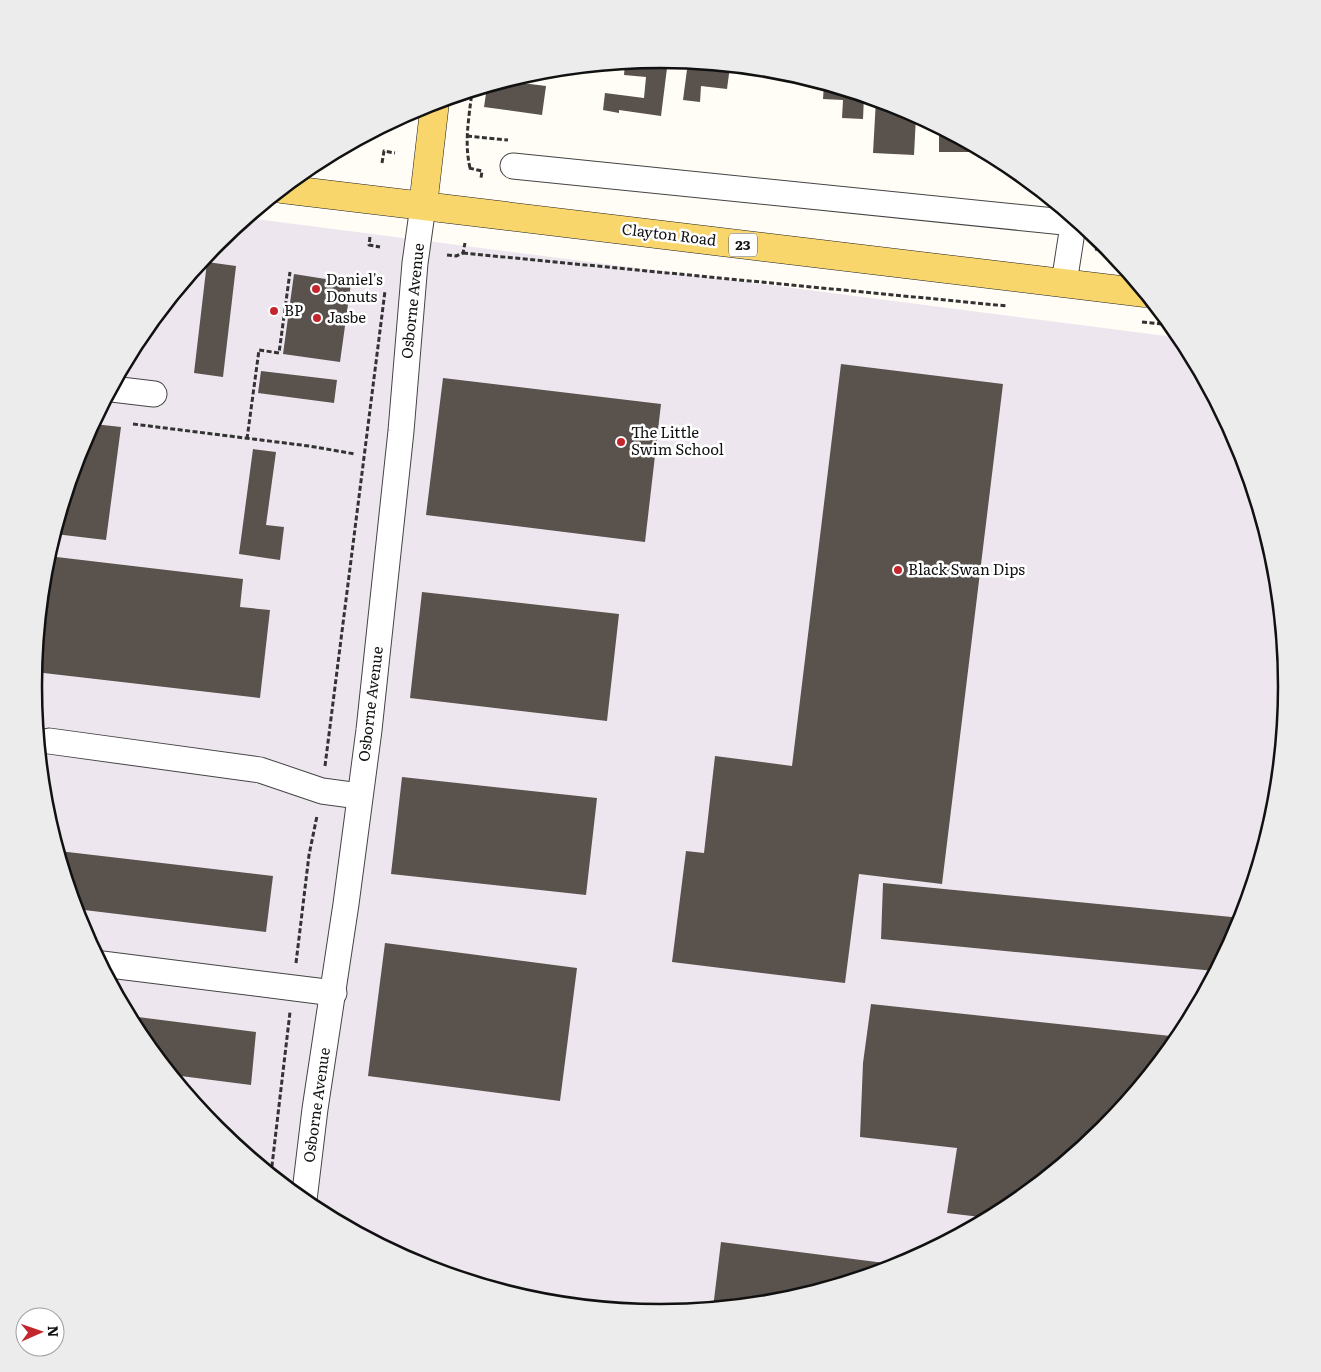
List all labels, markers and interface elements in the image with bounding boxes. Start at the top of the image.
street label: Clayton Road [621,216,718,251]
road number: 23 [729,234,757,256]
street label: Osborne Avenue [394,242,429,360]
place label: Daniel's Donuts [326,267,383,307]
marker: Daniel's Donuts [310,283,322,295]
place label: BP [284,298,303,321]
marker: BP [268,305,280,317]
place label: Jasbe [327,305,366,328]
marker: Jasbe [311,312,323,324]
place label: The Little Swim School [631,420,724,460]
marker: The Little Swim School [615,436,627,448]
place label: Black Swan Dips [908,557,1025,580]
marker: Black Swan Dips [892,564,904,576]
street label: Osborne Avenue [351,645,388,763]
street label: Osborne Avenue [296,1046,335,1164]
north arrow [15,1307,65,1357]
text: N [44,1325,64,1338]

